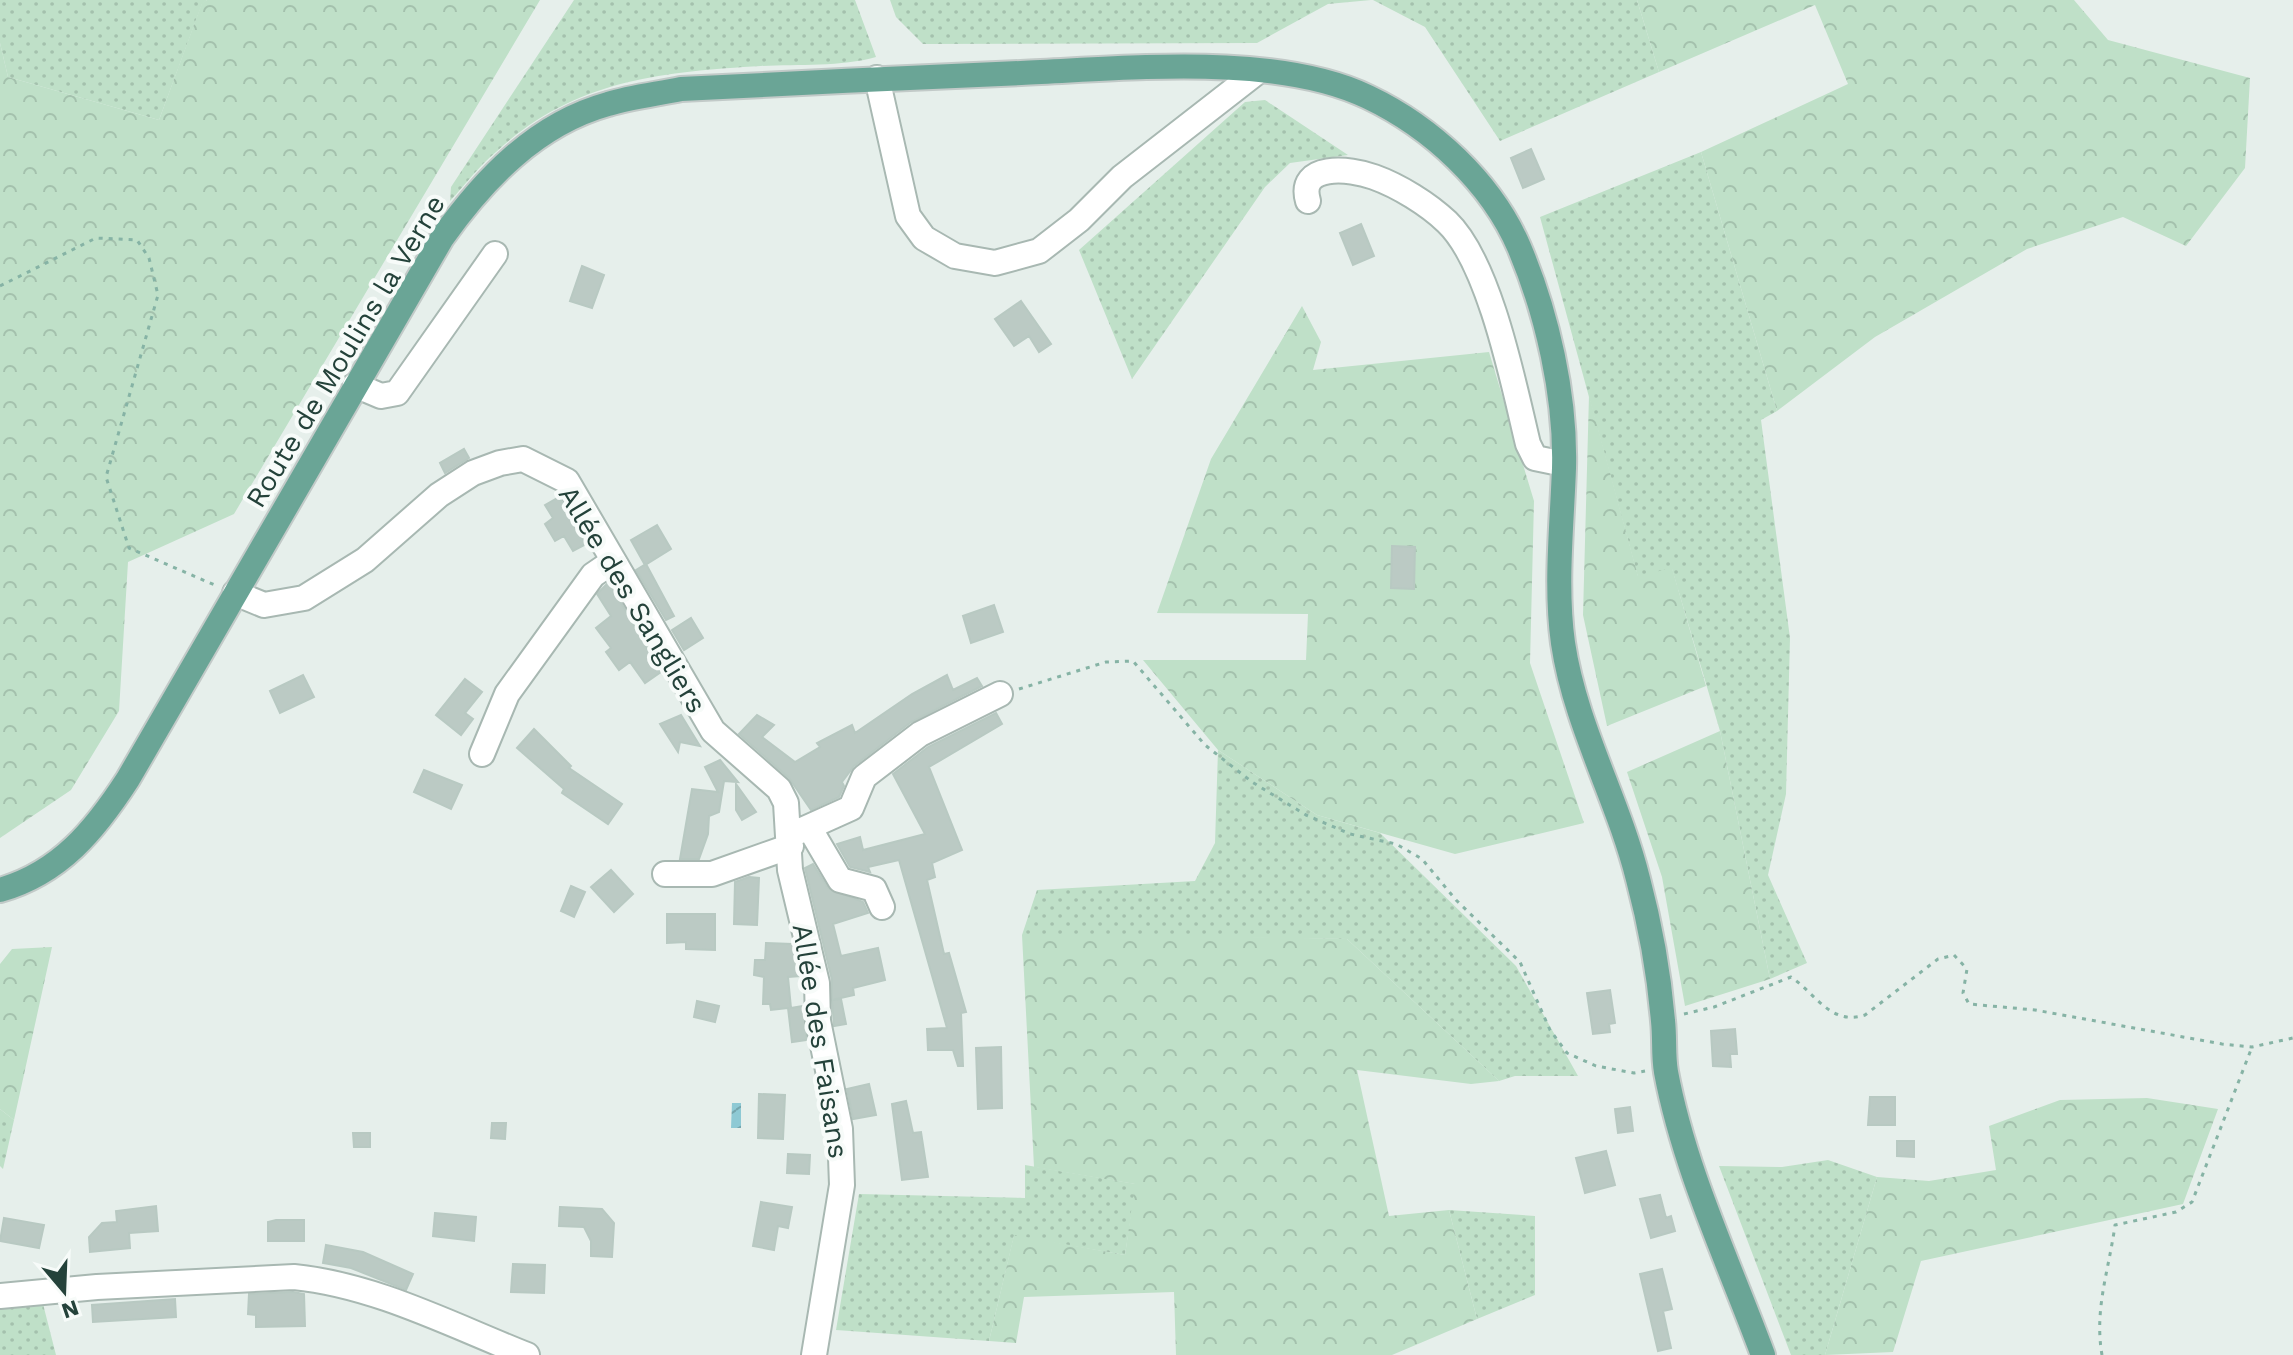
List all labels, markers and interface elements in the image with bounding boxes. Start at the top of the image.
street label: Route de Moulins la Verne [239,189,452,513]
street label: Allée des Sangliers [552,480,713,719]
street label: Allée des Faisans [786,921,855,1161]
north arrow [24,1251,104,1331]
text: N [59,1295,82,1324]

